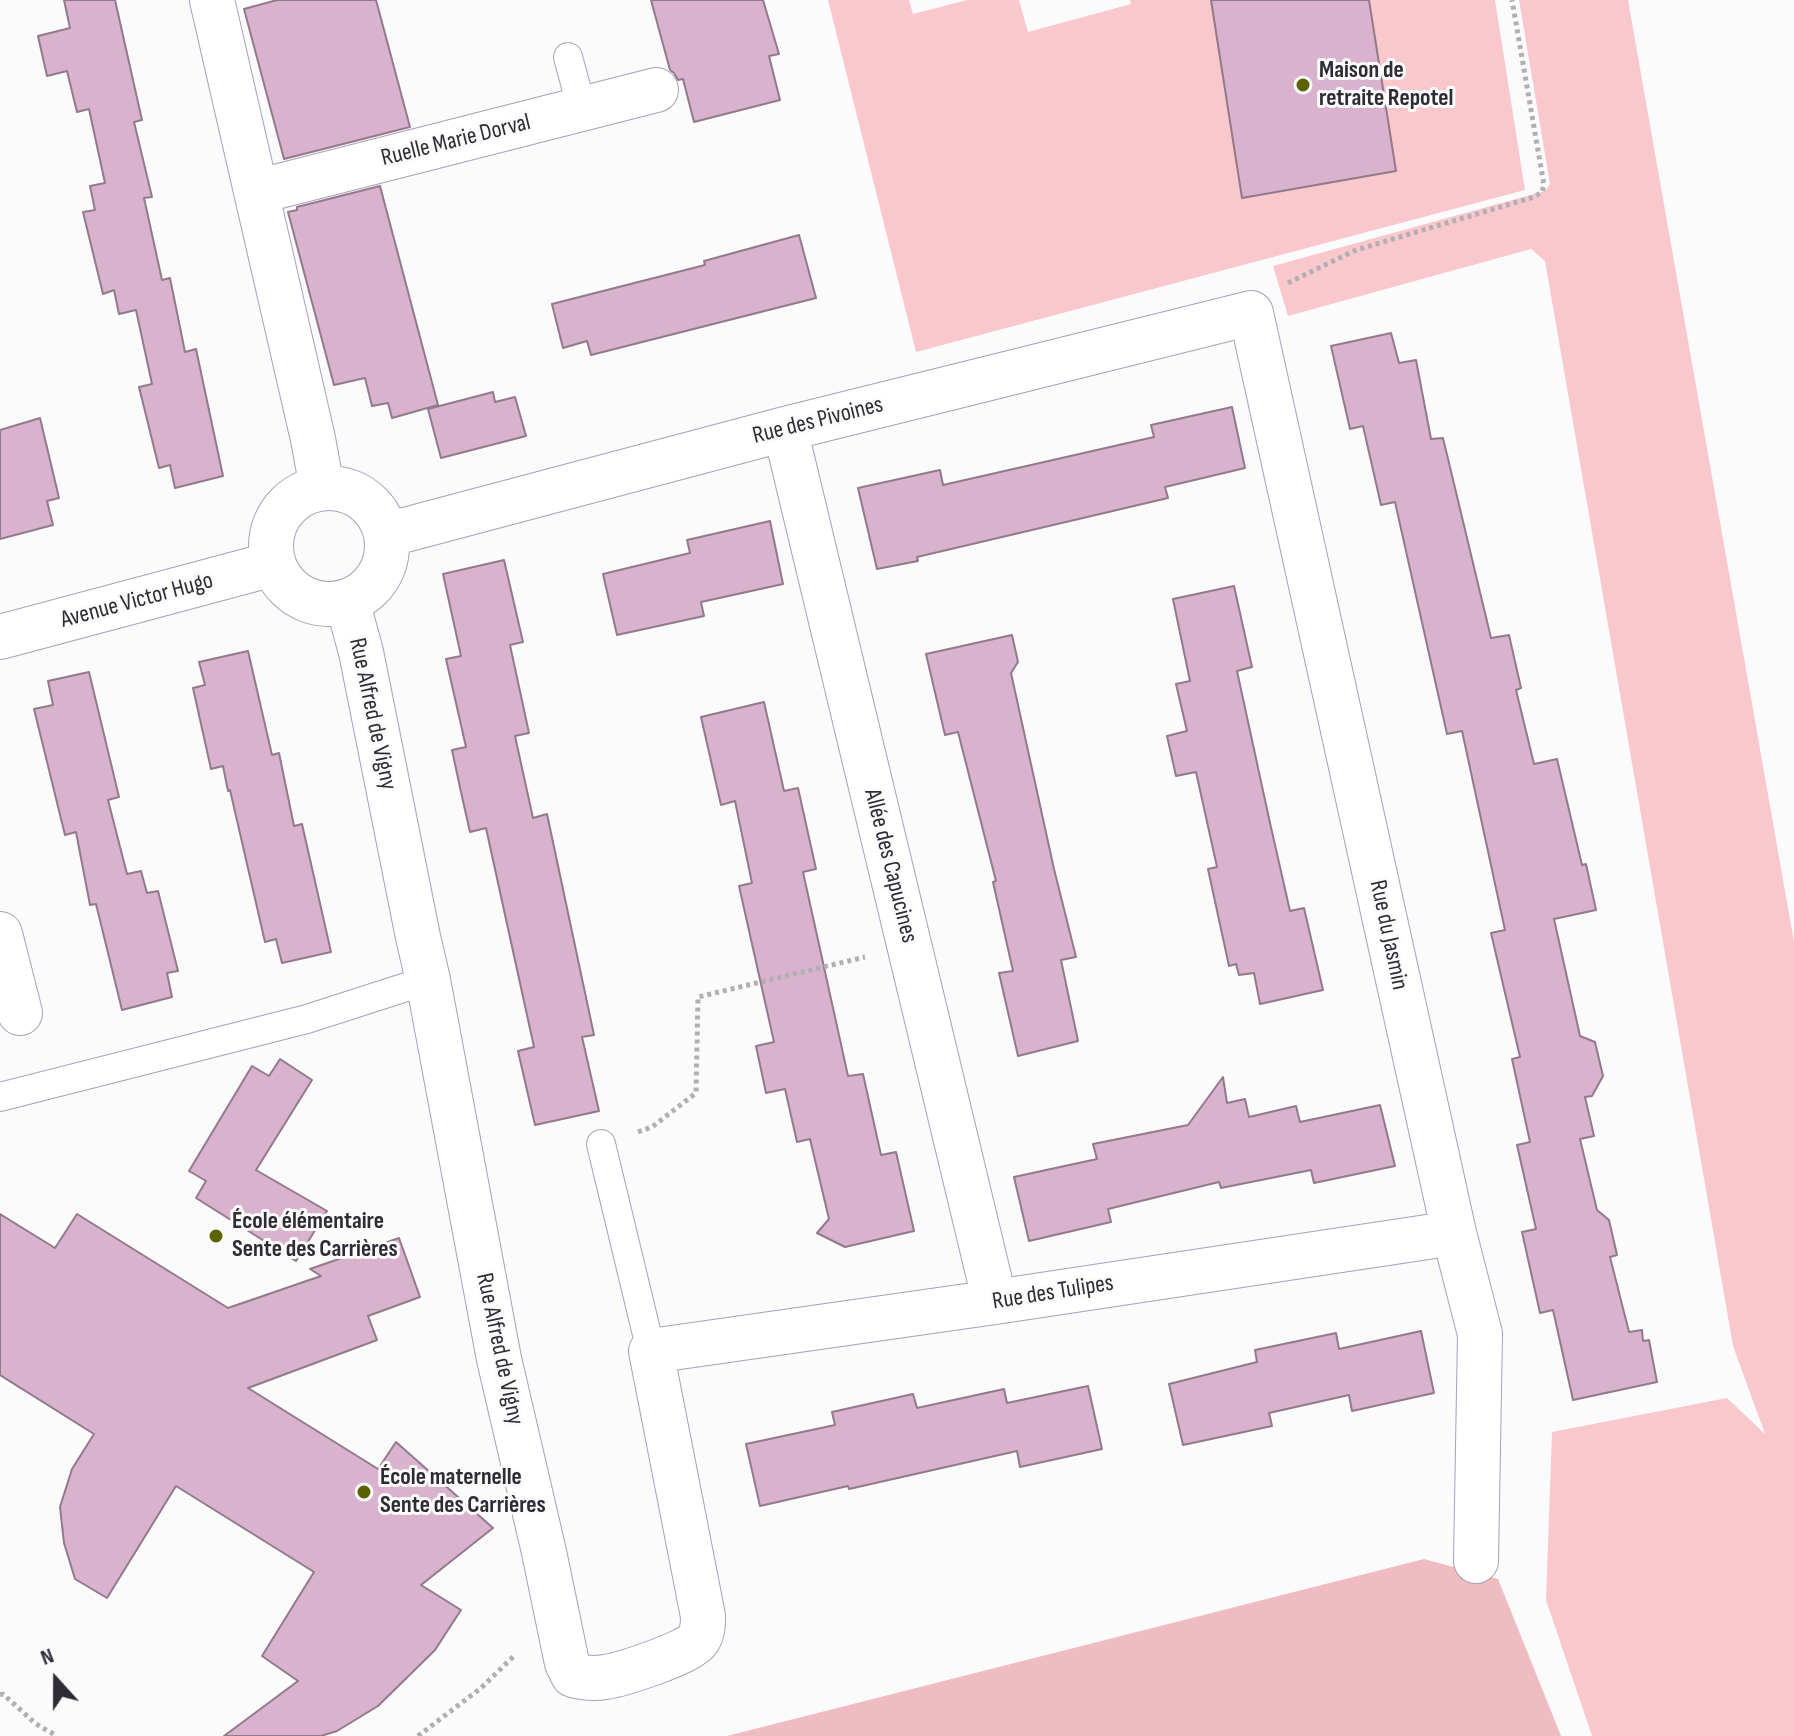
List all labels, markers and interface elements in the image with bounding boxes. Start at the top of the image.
place label: Maison de retraite Repotel [1319,57,1453,113]
marker: Maison de retraite Repotel [1294,76,1312,94]
street label: Ruelle Marie Dorval [378,109,534,173]
street label: Rue des Pivoines [750,391,886,451]
street label: Avenue Victor Hugo [58,567,216,635]
street label: Rue Alfred de Vigny [342,636,402,792]
street label: Allée des Capucines [857,786,923,946]
street label: Rue du Jasmin [1362,878,1414,992]
place label: École élémentaire Sente des Carrières [232,1208,398,1264]
marker: École élémentaire Sente des Carrières [207,1227,225,1245]
street label: Rue des Tulipes [990,1269,1116,1317]
street label: Rue Alfred de Vigny [469,1271,529,1427]
place label: École maternelle Sente des Carrières [380,1464,546,1520]
marker: École maternelle Sente des Carrières [355,1483,373,1501]
north arrow [16,1640,96,1720]
text: N [37,1642,58,1672]

